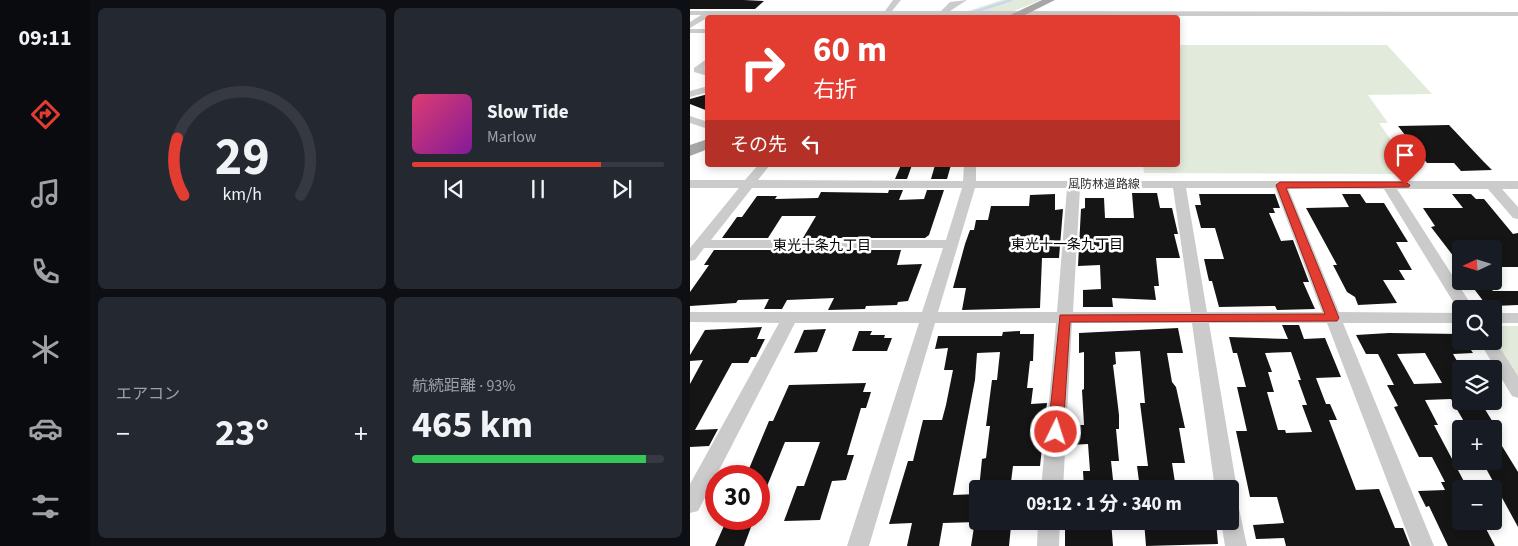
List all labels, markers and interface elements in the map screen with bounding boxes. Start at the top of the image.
text: 09:11 [18,22,72,54]
text: 60 m [813,25,887,75]
icon: right [730,35,795,100]
text: 右折 [813,74,857,106]
icon: directions [28,97,63,132]
text: Slow Tide [487,99,568,126]
text: 29 [215,121,269,195]
text: Marlow [487,126,536,148]
icon: left [797,130,825,158]
text: その先 [730,132,787,159]
pin [1384,134,1426,185]
icon: arrive [1391,141,1419,169]
icon: previous [440,175,468,203]
icon: pause [524,175,552,203]
icon: next [608,175,636,203]
icon: music [28,176,63,211]
street label: 風防林道路線 [1068,176,1140,193]
text: km/h [222,182,262,207]
district label: 東光十一条九丁目 [1011,235,1123,255]
district label: 東光十条九丁目 [773,236,871,256]
north arrow [1452,240,1502,290]
map controls [1452,240,1502,530]
icon: phone [28,254,63,289]
button: search [1452,300,1502,350]
icon: climate [28,332,63,367]
button: layers [1452,360,1502,410]
text: 航続距離 · 93% [412,375,515,397]
text: エアコン [116,383,180,405]
text: 465 km [412,398,533,452]
position arrow [1029,405,1081,457]
text: 23° [215,406,269,460]
icon: car [28,411,63,446]
text: − [116,414,130,454]
text: + [354,414,368,454]
button: + [1452,420,1502,470]
speed limit sign: 30 [705,465,770,530]
button: − [1452,480,1502,530]
icon: filters [28,489,63,524]
text: 09:12 · 1 分 · 340 m [1026,491,1182,518]

